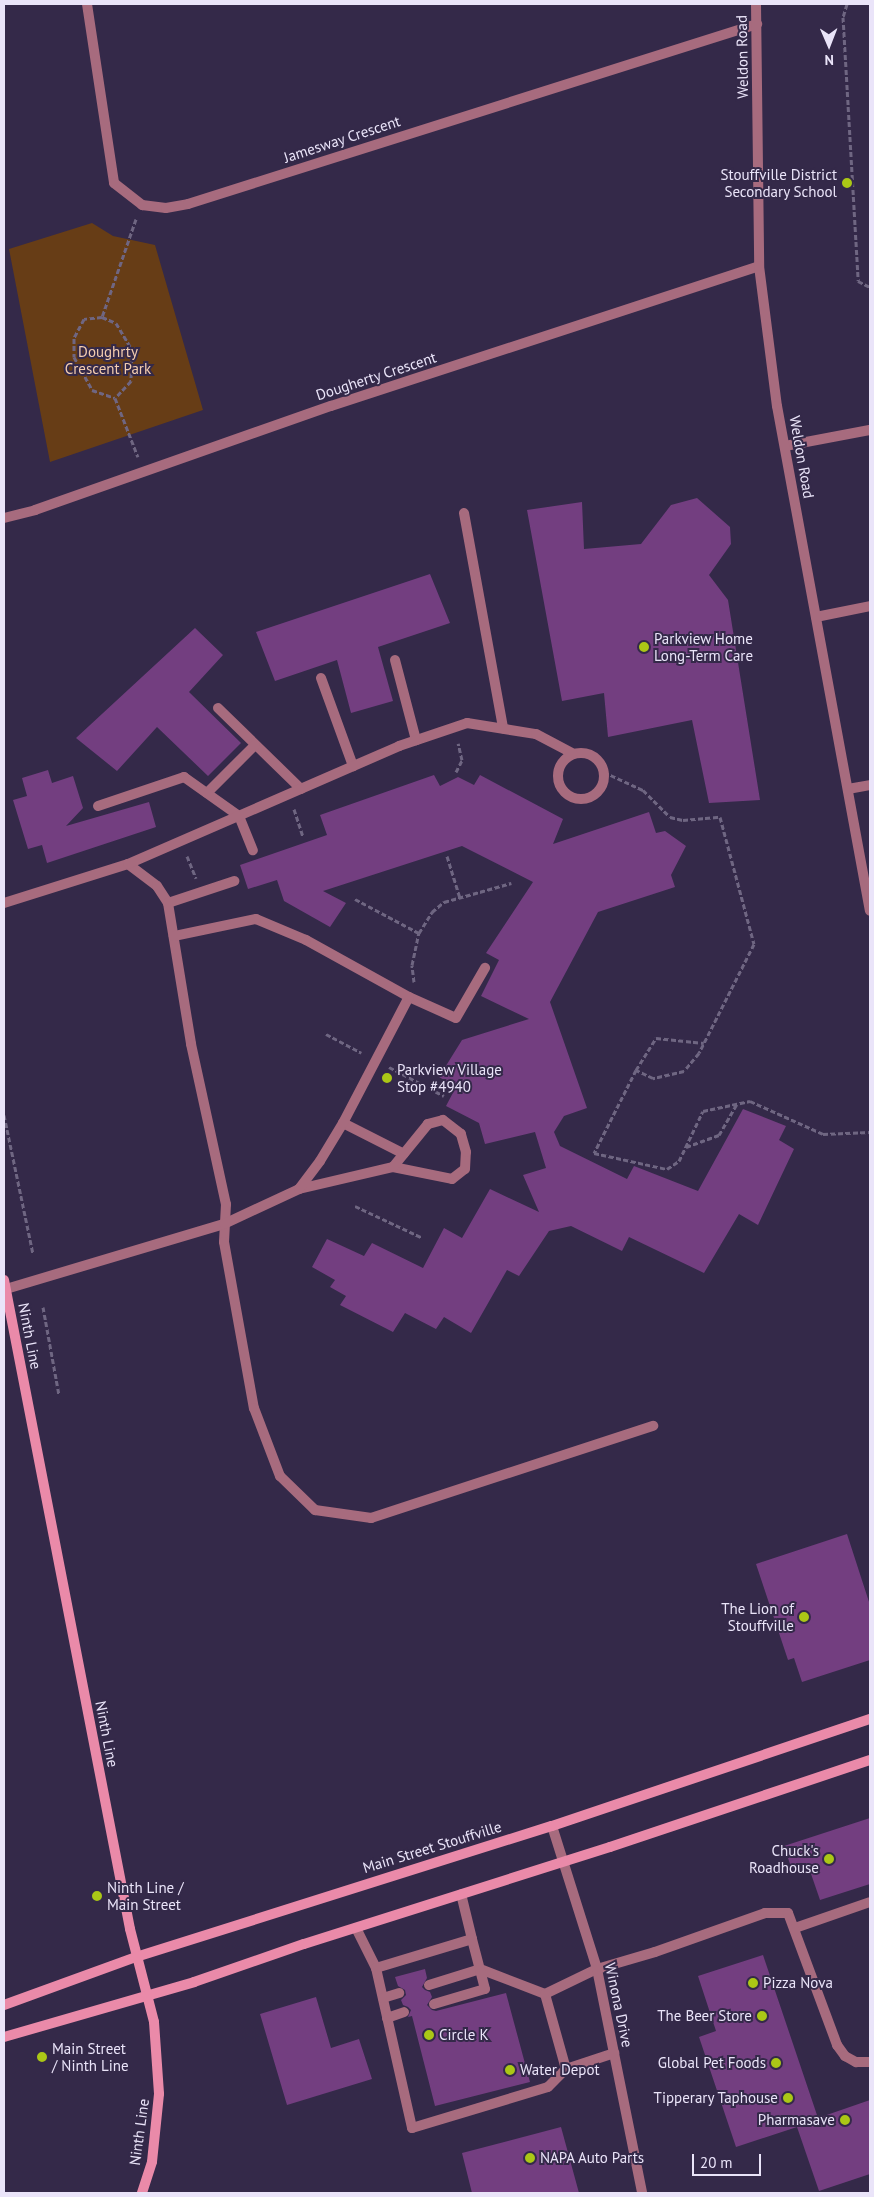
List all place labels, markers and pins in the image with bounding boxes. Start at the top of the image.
place label: Stouffville District Secondary School [721,165,837,200]
marker: Stouffville District Secondary School [841,177,853,189]
place label: Parkview Home Long-Term Care [654,629,753,664]
marker: Parkview Home Long-Term Care [638,641,650,653]
place label: Parkview Village Stop #4940 [397,1060,503,1095]
marker: Parkview Village Stop #4940 [381,1072,393,1084]
place label: The Lion of Stouffville [721,1599,794,1634]
marker: The Lion of Stouffville [798,1611,810,1623]
place label: Chuck's Roadhouse [749,1841,819,1876]
marker: Chuck's Roadhouse [823,1853,835,1865]
place label: Ninth Line / Main Street [107,1878,184,1913]
marker: Ninth Line / Main Street [91,1890,103,1902]
place label: Pizza Nova [763,1974,833,1992]
marker: Pizza Nova [747,1977,759,1989]
place label: The Beer Store [657,2007,752,2025]
marker: The Beer Store [756,2010,768,2022]
place label: Circle K [439,2026,489,2044]
marker: Circle K [423,2029,435,2041]
place label: Main Street / Ninth Line [52,2039,129,2074]
marker: Main Street / Ninth Line [36,2051,48,2063]
place label: Global Pet Foods [658,2054,766,2072]
marker: Global Pet Foods [770,2057,782,2069]
place label: Water Depot [520,2061,600,2079]
marker: Water Depot [504,2064,516,2076]
place label: Tipperary Taphouse [653,2089,778,2107]
marker: Tipperary Taphouse [782,2092,794,2104]
place label: Pharmasave [758,2111,835,2129]
marker: Pharmasave [839,2114,851,2126]
place label: NAPA Auto Parts [540,2149,645,2167]
marker: NAPA Auto Parts [524,2152,536,2164]

